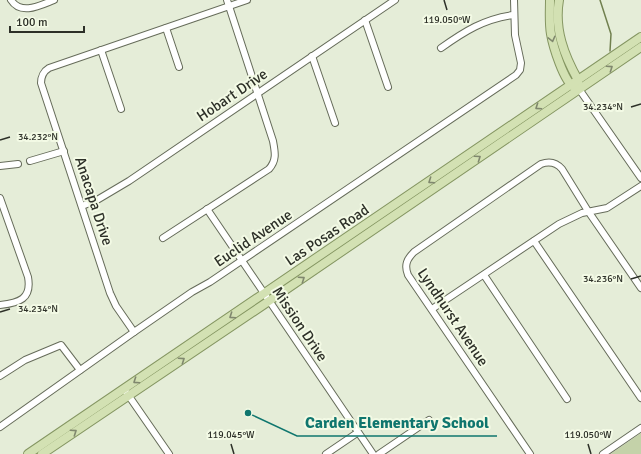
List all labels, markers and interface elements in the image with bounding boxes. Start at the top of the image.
scale bar [10,8,84,34]
text: 119.050°W [423,14,471,26]
text: 100 m [16,15,48,30]
one-way arrow [548,36,556,42]
street label: Hobart Drive [193,65,271,125]
one-way arrow [606,65,613,73]
text: 34.234°N [583,101,623,113]
one-way arrow [535,102,542,110]
text: 34.232°N [18,131,58,143]
street label: Anacapa Drive [71,154,117,248]
one-way arrow [474,156,481,163]
one-way arrow [428,176,435,183]
street label: Las Posas Road [282,200,372,270]
street label: Euclid Avenue [211,205,295,271]
street label: Lyndhurst Avenue [414,265,492,369]
text: 34.236°N [583,273,623,285]
one-way arrow [297,277,304,284]
street label: Mission Drive [268,283,332,365]
text: 34.234°N [18,303,58,315]
one-way arrow [229,311,236,319]
one-way arrow [178,357,185,365]
one-way arrow [134,376,141,383]
callout: Carden Elementary School [297,408,497,436]
text: Carden Elementary School [305,413,489,433]
one-way arrow [70,429,77,437]
text: 119.045°W [207,429,255,441]
text: 119.050°W [564,429,612,441]

